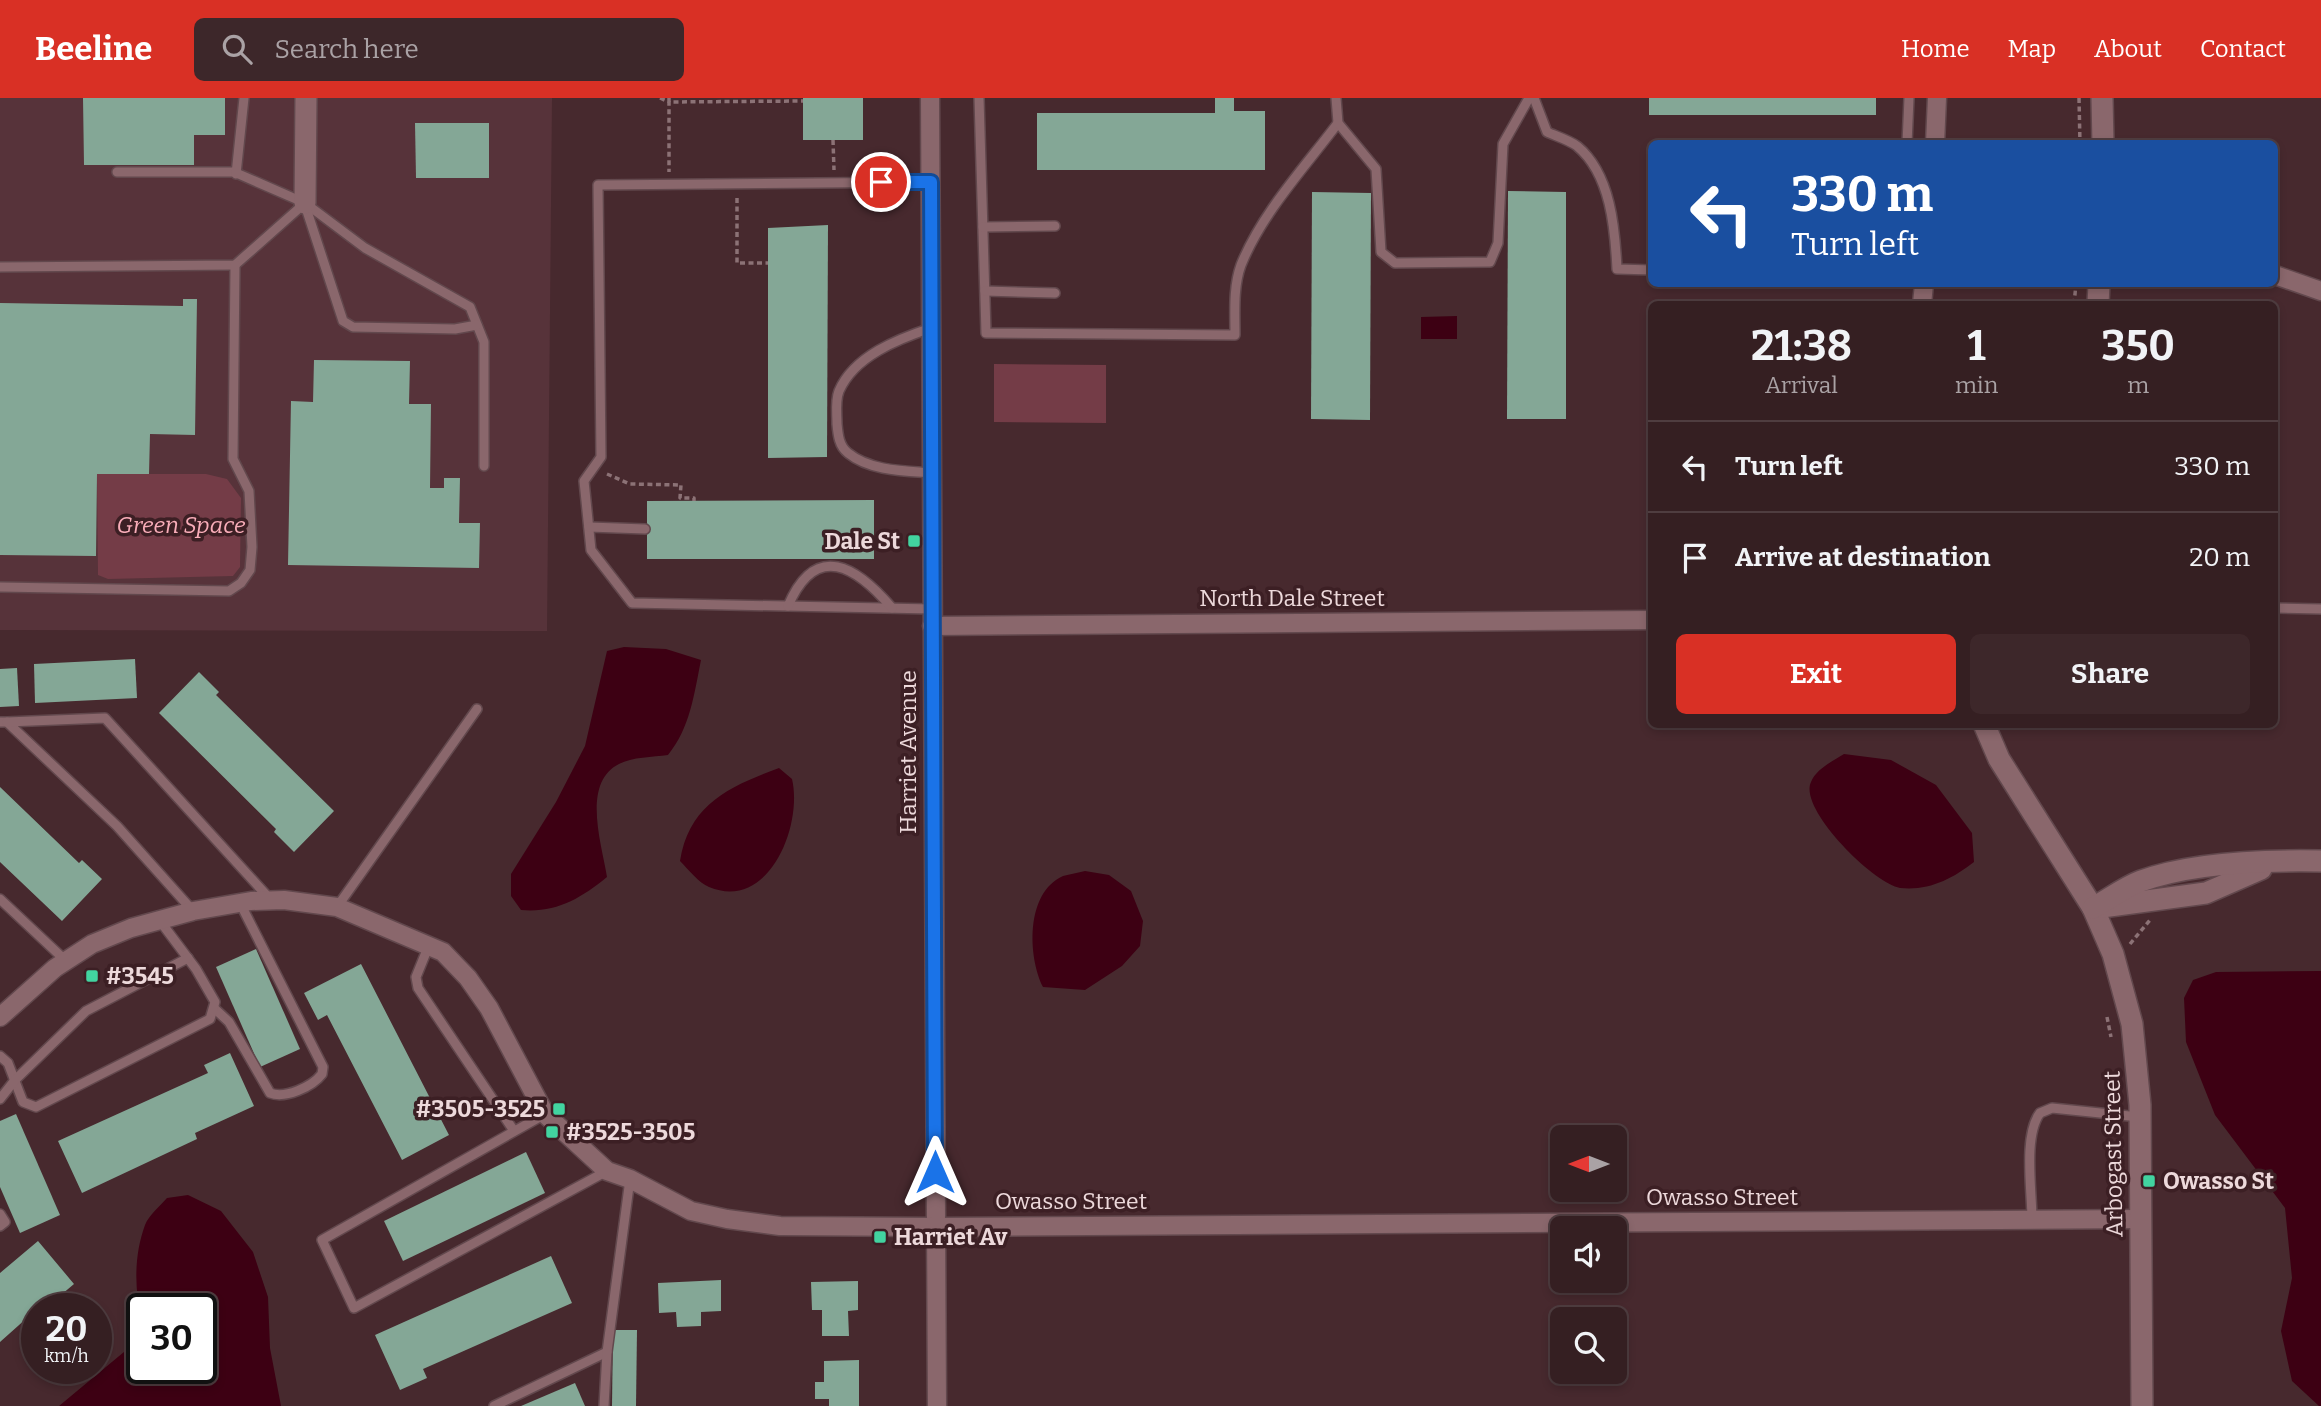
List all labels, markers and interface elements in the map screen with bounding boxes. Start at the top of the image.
search box [194,18,684,81]
text: Beeline [35,29,152,69]
icon: search [218,30,256,68]
text: Search here [274,34,419,65]
text: Home [1901,35,1970,63]
text: Map [2008,35,2056,63]
text: About [2094,35,2162,63]
text: Contact [2200,35,2286,63]
pin [851,152,911,212]
icon: arrive [862,163,900,201]
text: 330 m [1791,165,1933,224]
icon: left [1676,168,1767,259]
text: Turn left [1791,225,1919,263]
text: 21:38 [1751,321,1852,371]
text: 1 [1968,321,1986,371]
text: 350 [2101,321,2175,371]
text: Arrival [1765,371,1838,399]
text: min [1955,371,1998,399]
text: m [2127,371,2149,399]
icon: left [1676,448,1714,486]
text: Turn left [1735,451,1843,482]
text: 330 m [2174,451,2250,482]
park label: Green Space [116,511,246,539]
place label: Dale St [824,527,900,555]
marker: Dale St [906,533,922,549]
icon: arrive [1676,539,1714,577]
text: Arrive at destination [1735,542,1990,573]
text: 20 m [2189,542,2250,573]
street label: North Dale Street [1199,584,1385,612]
button: Exit [1676,634,1956,714]
button: Share [1970,634,2250,714]
street label: Harriet Avenue [894,670,922,834]
place label: #3545 [106,962,174,990]
marker: #3545 [84,968,100,984]
street label: Arbogast Street [2098,1071,2128,1237]
place label: #3505-3525 [416,1095,545,1123]
marker: #3505-3525 [551,1101,567,1117]
place label: #3525-3505 [566,1118,695,1146]
marker: #3525-3505 [544,1124,560,1140]
north arrow [1550,1125,1628,1202]
map controls [1550,1125,1627,1384]
position arrow [898,1135,972,1209]
place label: Owasso St [2163,1167,2274,1195]
marker: Owasso St [2141,1173,2157,1189]
street label: Owasso Street [1646,1183,1798,1211]
street label: Owasso Street [995,1187,1147,1215]
button: sound [1550,1216,1627,1293]
place label: Harriet Av [894,1223,1008,1251]
marker: Harriet Av [872,1229,888,1245]
speed limit sign: 30 [126,1293,217,1384]
button: search [1550,1307,1627,1384]
text: 20 [46,1308,87,1350]
text: km/h [44,1345,89,1367]

